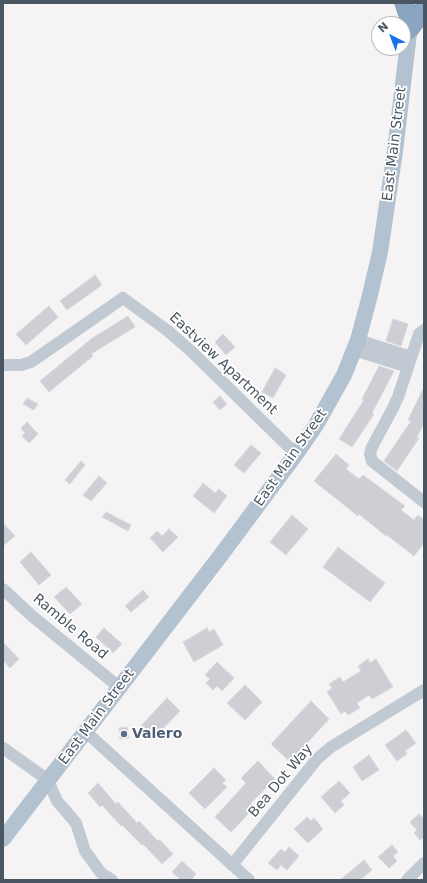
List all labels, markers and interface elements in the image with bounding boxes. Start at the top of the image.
north arrow [371,16,411,56]
text: N [376,20,391,35]
street label: East Main Street [380,86,410,202]
street label: Eastview Apartment [165,310,281,418]
street label: East Main Street [251,406,331,510]
street label: Ramble Road [29,591,111,663]
street label: East Main Street [56,666,138,768]
place label: Valero [132,726,182,742]
marker: Valero [119,729,129,739]
street label: Bea Dot Way [246,741,316,821]

